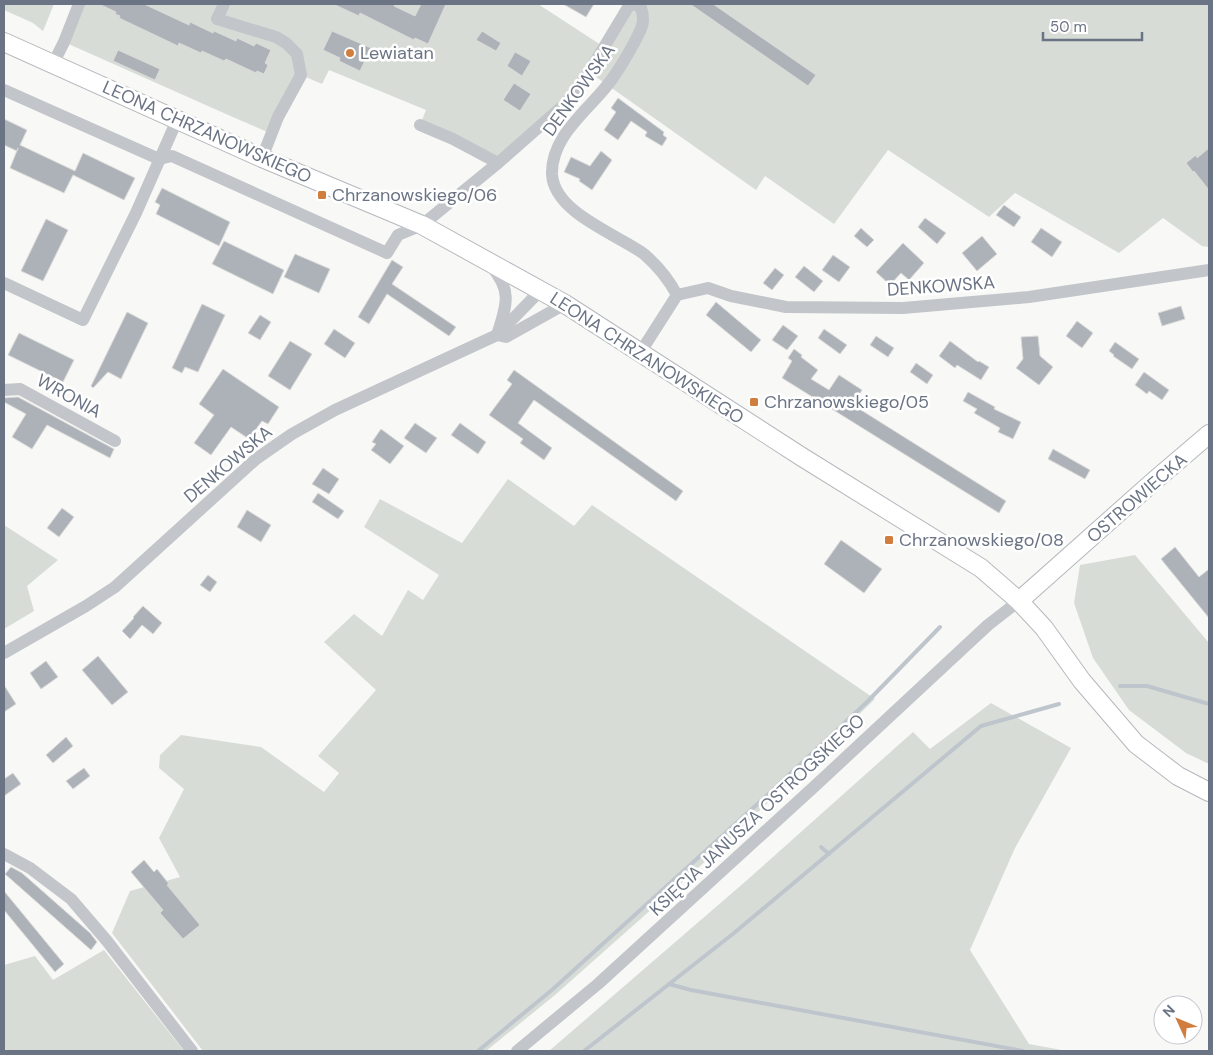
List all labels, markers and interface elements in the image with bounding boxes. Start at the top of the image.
scale bar [1043,10,1142,42]
text: 50 m [1050,17,1087,37]
street label: DENKOWSKA [537,39,621,141]
place label: Lewiatan [360,41,434,65]
marker: Lewiatan [344,47,356,59]
street label: LEONA CHRZANOWSKIEGO [99,75,315,189]
place label: Chrzanowskiego/06 [332,183,497,207]
marker: Chrzanowskiego/06 [316,189,328,201]
street label: DENKOWSKA [886,270,996,302]
street label: LEONA CHRZANOWSKIEGO [546,286,748,430]
street label: WRONIA [32,368,106,424]
place label: Chrzanowskiego/05 [764,390,929,414]
marker: Chrzanowskiego/05 [748,396,760,408]
street label: DENKOWSKA [179,420,277,508]
street label: OSTROWIECKA [1082,448,1192,548]
place label: Chrzanowskiego/08 [899,528,1064,552]
marker: Chrzanowskiego/08 [883,534,895,546]
street label: KSIĘCIA JANUSZA OSTROGSKIEGO [644,709,870,921]
north arrow [1153,995,1203,1045]
text: N [1159,1001,1179,1021]

